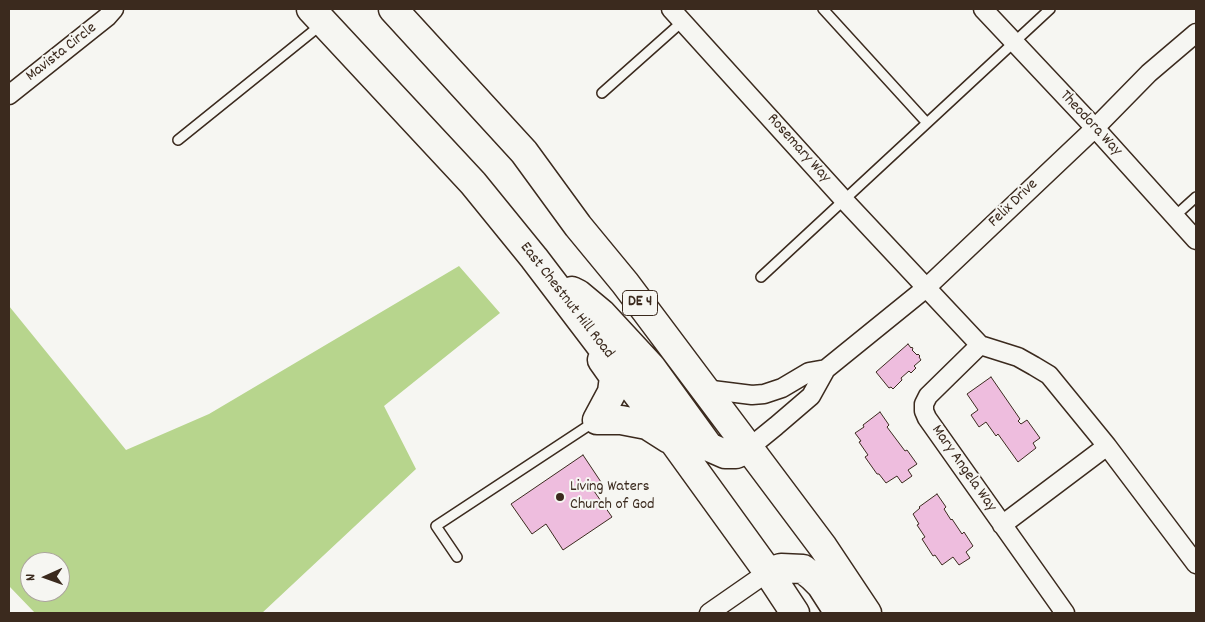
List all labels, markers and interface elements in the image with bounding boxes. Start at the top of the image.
street label: Mavista Circle [23,19,101,87]
street label: Theodora Way [1055,87,1125,161]
street label: Rosemary Way [762,110,834,188]
street label: Felix Drive [985,176,1043,232]
street label: East Chestnut Hill Road [515,239,617,363]
road number: DE 4 [622,290,658,316]
street label: Mary Angela Way [926,422,1000,516]
place label: Living Waters Church of God [570,478,655,516]
marker: Living Waters Church of God [554,491,566,503]
north arrow [20,552,70,602]
text: N [21,574,41,581]

